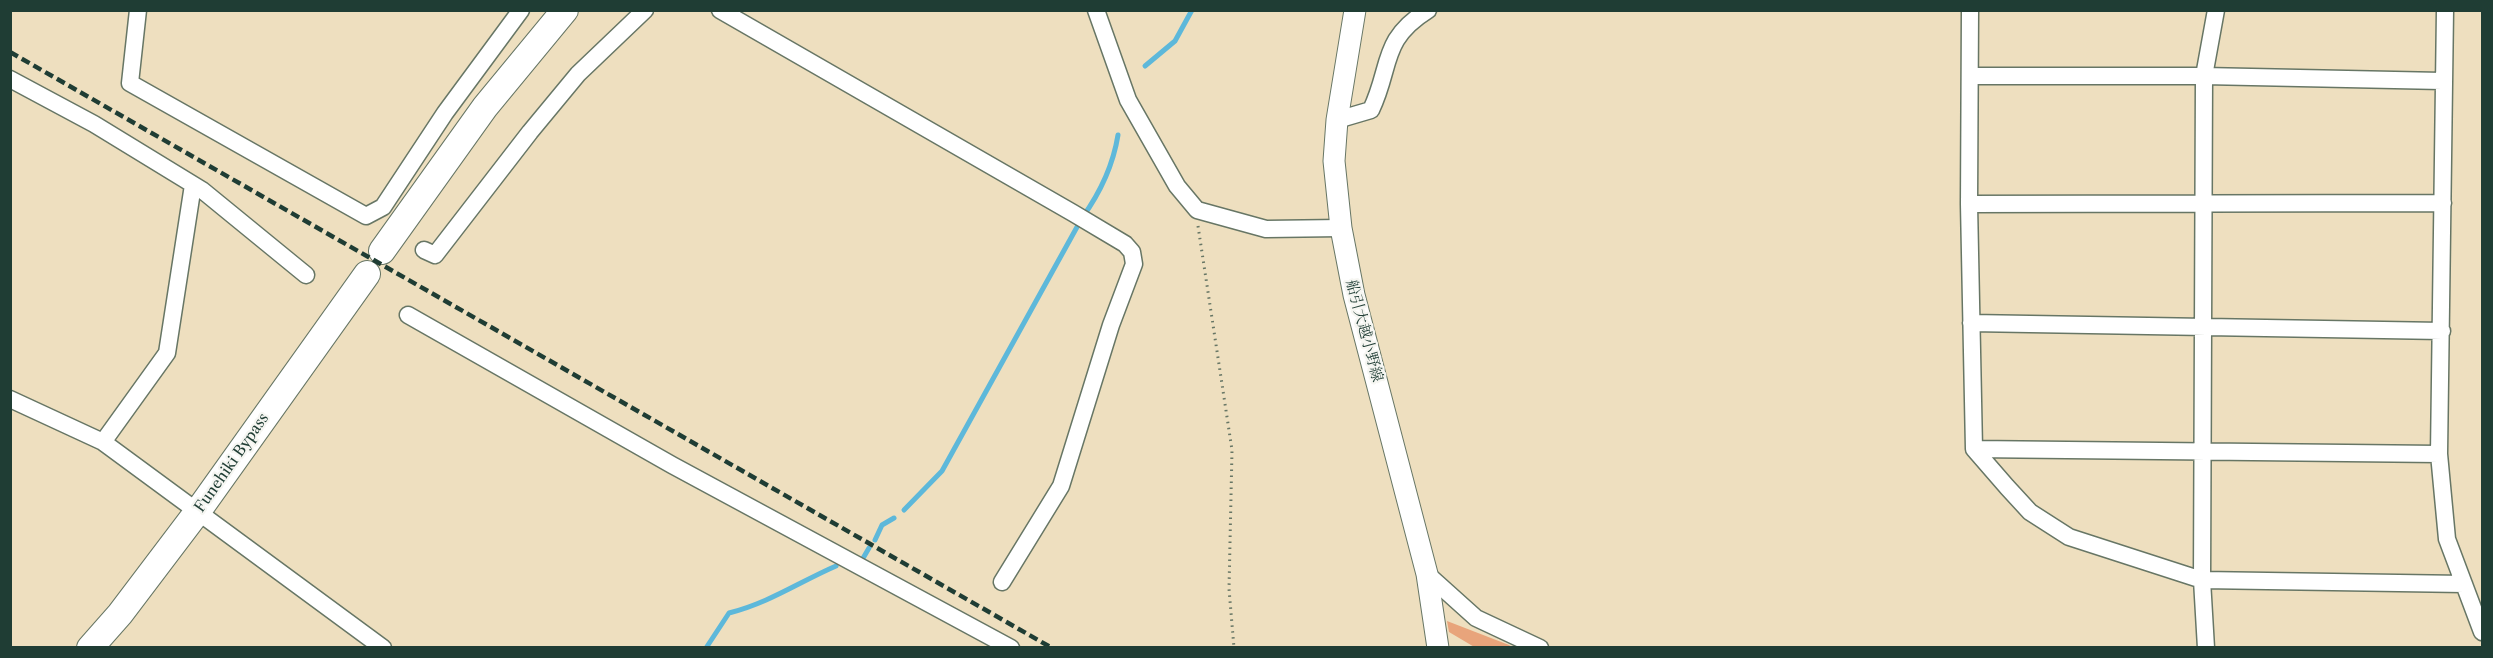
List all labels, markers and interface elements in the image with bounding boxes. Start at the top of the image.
street label: 船引大越小野線 [1342,278,1386,384]
street label: Funehiki Bypass [191,410,273,516]

